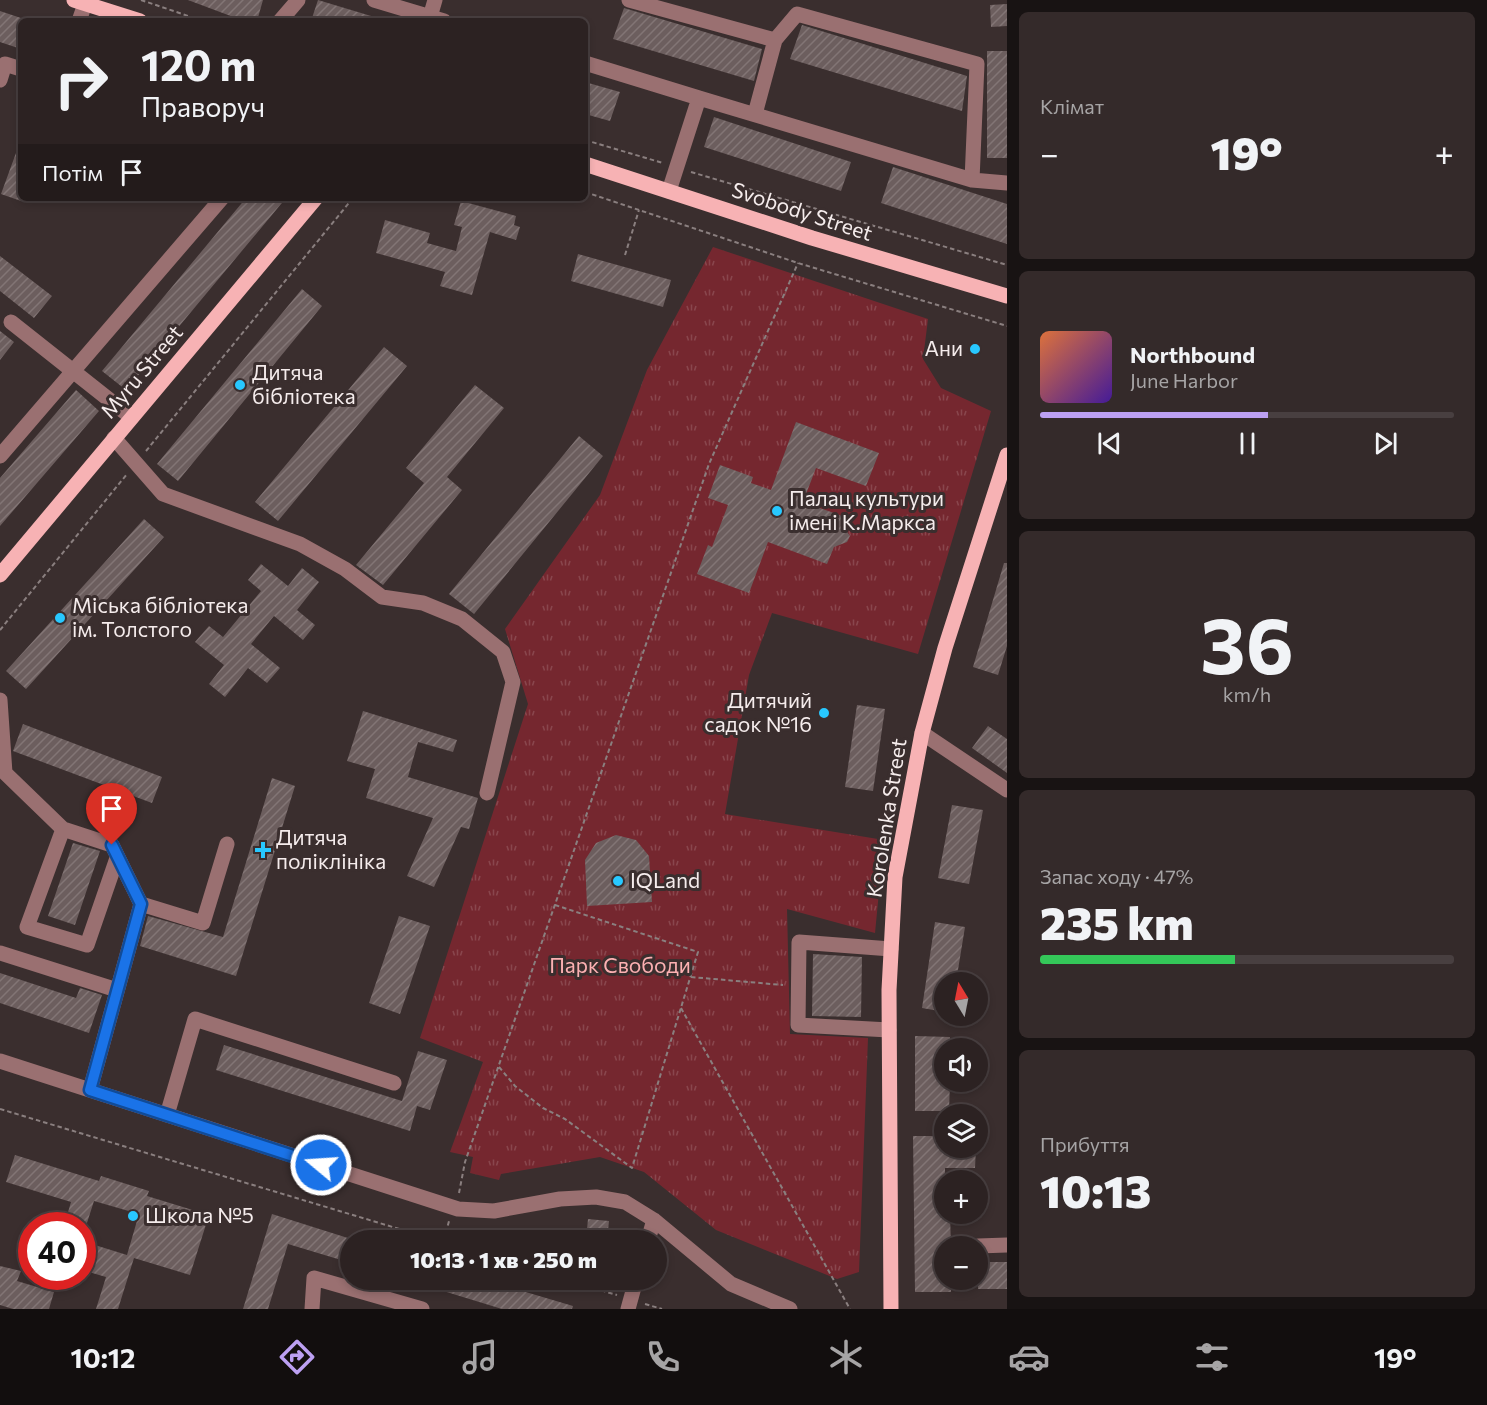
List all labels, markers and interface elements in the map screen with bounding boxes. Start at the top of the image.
text: 120 m [141,38,256,90]
icon: right [42,42,120,120]
text: Праворуч [141,90,265,123]
text: Клімат [1040,94,1104,118]
text: 19° [1211,124,1283,179]
text: − [1040,132,1059,173]
text: + [1435,132,1454,173]
icon: arrive [115,156,148,189]
text: Потім [42,159,103,186]
street label: Svobody Street [729,176,876,245]
street label: Myru Street [95,319,187,423]
place label: Ани [925,335,963,360]
text: Northbound [1130,341,1255,368]
marker: Ани [968,342,982,356]
place label: Дитяча бібліотека [252,359,356,408]
text: June Harbor [1130,368,1238,392]
marker: Дитяча бібліотека [233,378,247,392]
icon: previous [1093,427,1126,460]
icon: pause [1231,427,1264,460]
icon: next [1369,427,1402,460]
place label: Палац культури імені К.Маркса [789,485,944,534]
marker: Палац культури імені К.Маркса [770,504,784,518]
place label: Міська бібліотека ім. Толстого [72,592,248,641]
text: 36 [1200,595,1294,690]
marker: Міська бібліотека ім. Толстого [53,611,67,625]
text: km/h [1223,682,1271,706]
place label: Дитячий садок №16 [704,687,812,736]
marker: Дитячий садок №16 [817,706,831,720]
street label: Korolenka Street [861,736,910,899]
pin [86,783,137,845]
icon: arrive [95,792,128,825]
place label: Дитяча поліклініка [276,824,386,873]
marker: Дитяча поліклініка [254,841,272,859]
text: Запас ходу · 47% [1040,864,1193,888]
place label: IQLand [630,867,700,892]
marker: IQLand [611,874,625,888]
text: 235 km [1040,894,1193,949]
park label: Парк Свободи [549,952,691,977]
north arrow [934,972,988,1026]
map controls [934,972,988,1290]
button: sound [934,1038,988,1092]
button: layers [934,1104,988,1158]
text: Прибуття [1040,1132,1130,1156]
position arrow [289,1133,353,1197]
text: 10:13 [1040,1162,1151,1217]
button: + [934,1170,988,1224]
place label: Школа №5 [145,1202,254,1227]
marker: Школа №5 [126,1209,140,1223]
speed limit sign: 40 [18,1212,96,1290]
button: − [934,1236,988,1290]
text: 10:13 · 1 хв · 250 m [410,1246,597,1273]
icon: directions [276,1336,318,1378]
icon: music [459,1336,501,1378]
icon: phone [642,1336,684,1378]
icon: climate [825,1336,867,1378]
icon: car [1008,1336,1050,1378]
icon: filters [1191,1336,1233,1378]
text: 10:12 [70,1341,135,1374]
text: 19° [1374,1341,1416,1374]

